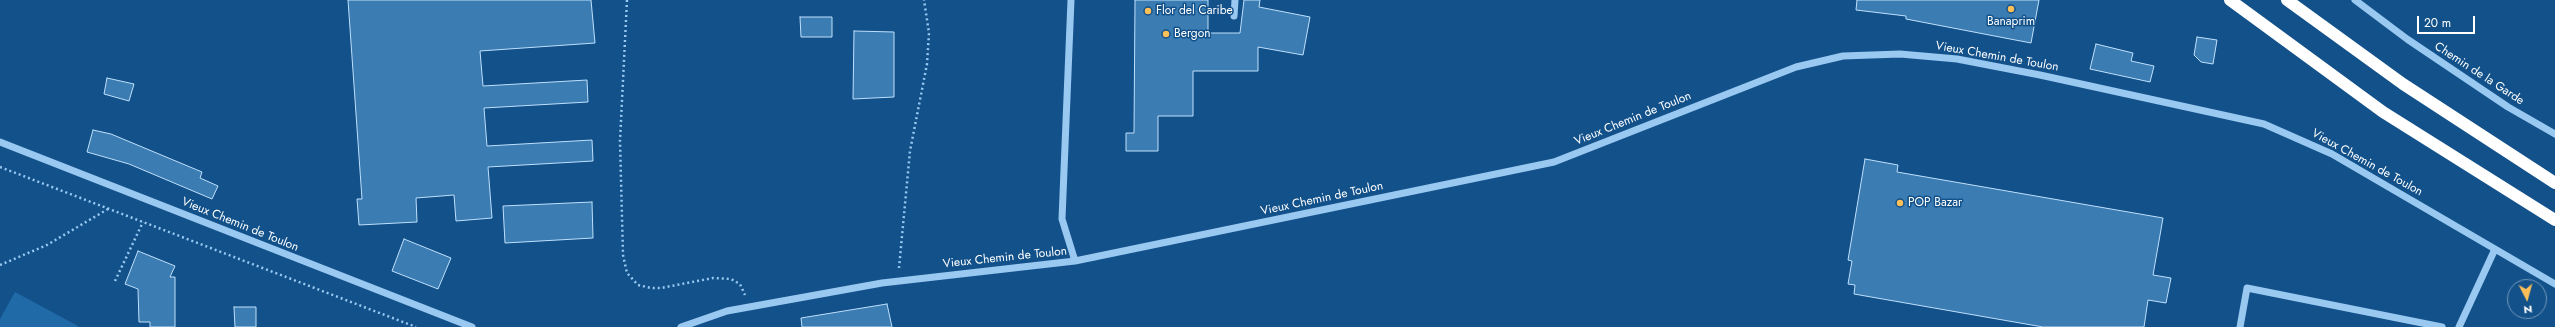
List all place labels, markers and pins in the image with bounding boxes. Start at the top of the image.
place label: Flor del Caribe [1156,4,1233,18]
marker: Banaprim [2006,4,2016,14]
marker: Flor del Caribe [1143,6,1153,16]
place label: Banaprim [1987,15,2035,29]
place label: Bergon [1174,27,1211,41]
marker: Bergon [1161,29,1171,39]
place label: POP Bazar [1908,196,1962,210]
marker: POP Bazar [1895,198,1905,208]

